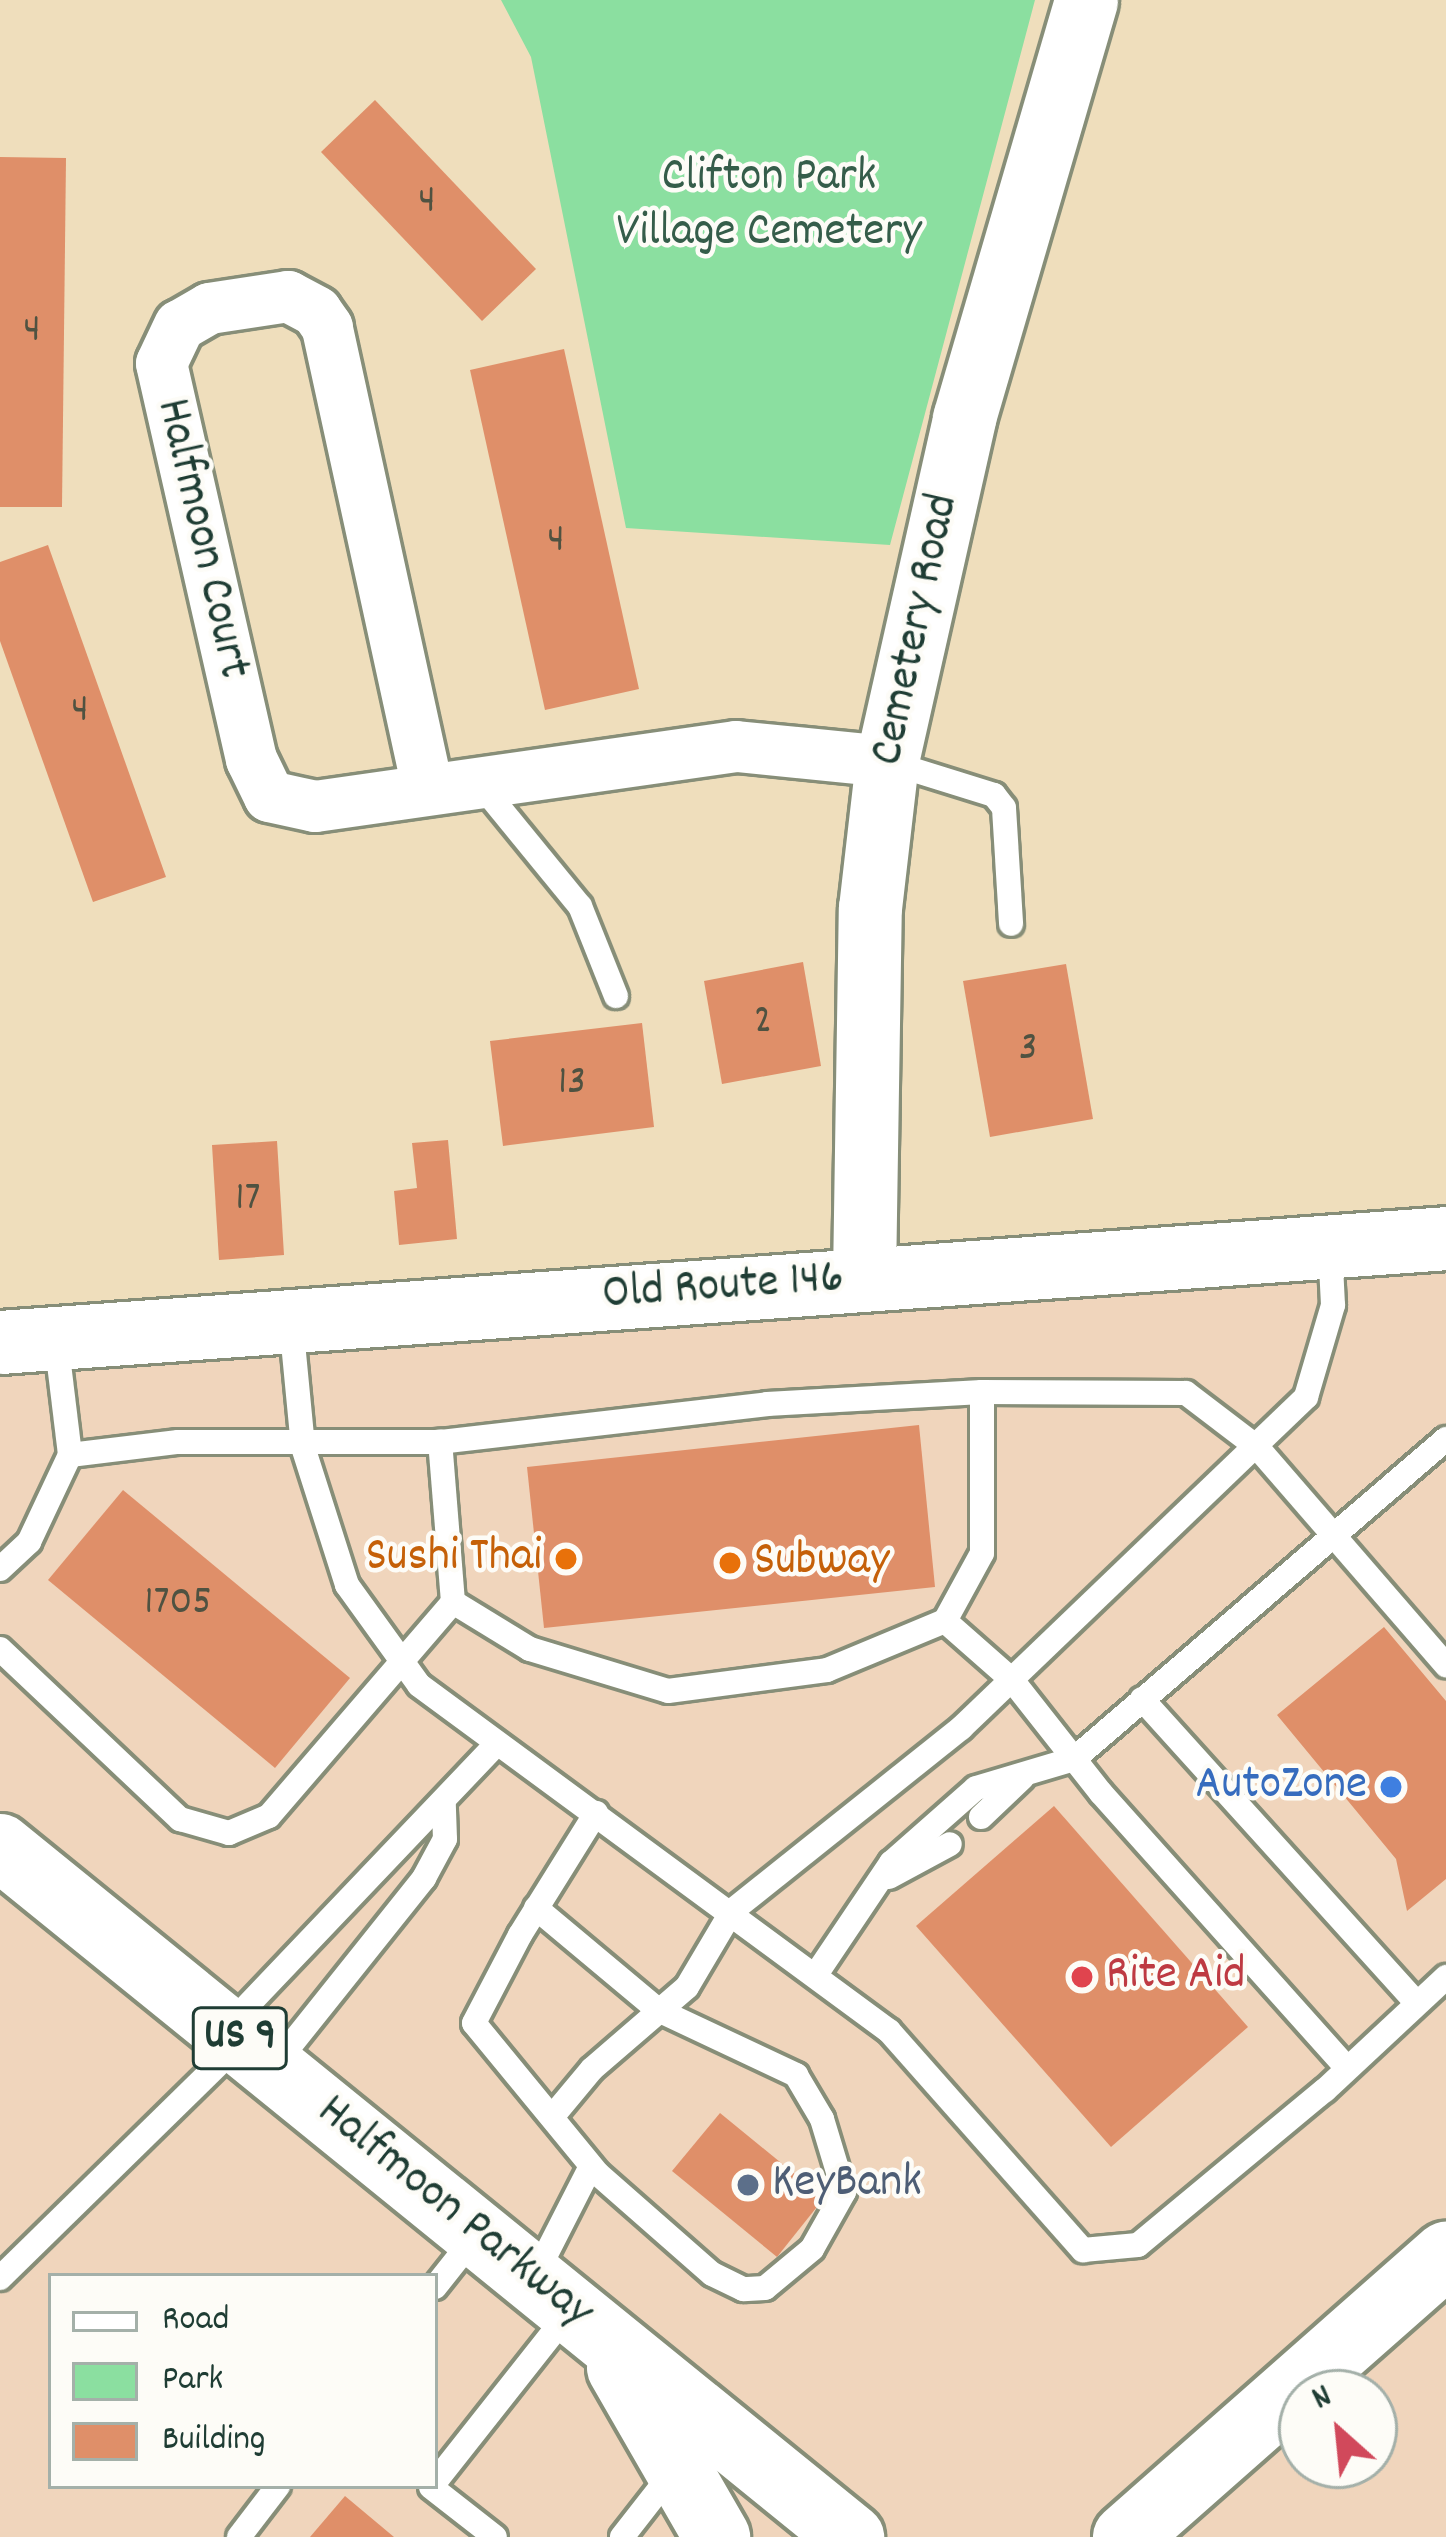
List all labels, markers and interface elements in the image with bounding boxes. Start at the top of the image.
park label: Clifton Park Village Cemetery [616,149,922,262]
house number: 4 [418,178,436,228]
house number: 4 [23,307,41,357]
street label: Halfmoon Court [141,393,261,685]
street label: Cemetery Road [860,489,974,771]
house number: 4 [547,517,565,567]
house number: 4 [71,687,89,737]
house number: 2 [754,998,772,1048]
house number: 3 [1019,1025,1037,1075]
house number: 13 [558,1059,586,1109]
house number: 17 [235,1175,261,1225]
street label: Old Route 146 [600,1251,846,1325]
place label: Sushi Thai [366,1530,542,1588]
place label: Subway [754,1534,890,1592]
marker: Sushi Thai [553,1546,579,1572]
marker: Subway [717,1550,743,1576]
house number: 1705 [144,1579,212,1629]
place label: AutoZone [1195,1758,1367,1816]
marker: AutoZone [1378,1774,1404,1800]
place label: Rite Aid [1106,1948,1245,2006]
marker: Rite Aid [1069,1964,1095,1990]
road number: US 9 [189,1999,291,2077]
street label: Halfmoon Parkway [304,2084,604,2342]
place label: KeyBank [772,2156,922,2214]
marker: KeyBank [735,2172,761,2198]
legend [48,2273,438,2489]
text: Road [162,2295,229,2347]
text: Park [162,2355,223,2407]
north arrow [1278,2369,1398,2489]
text: N [1305,2375,1341,2424]
text: Building [162,2415,266,2467]

